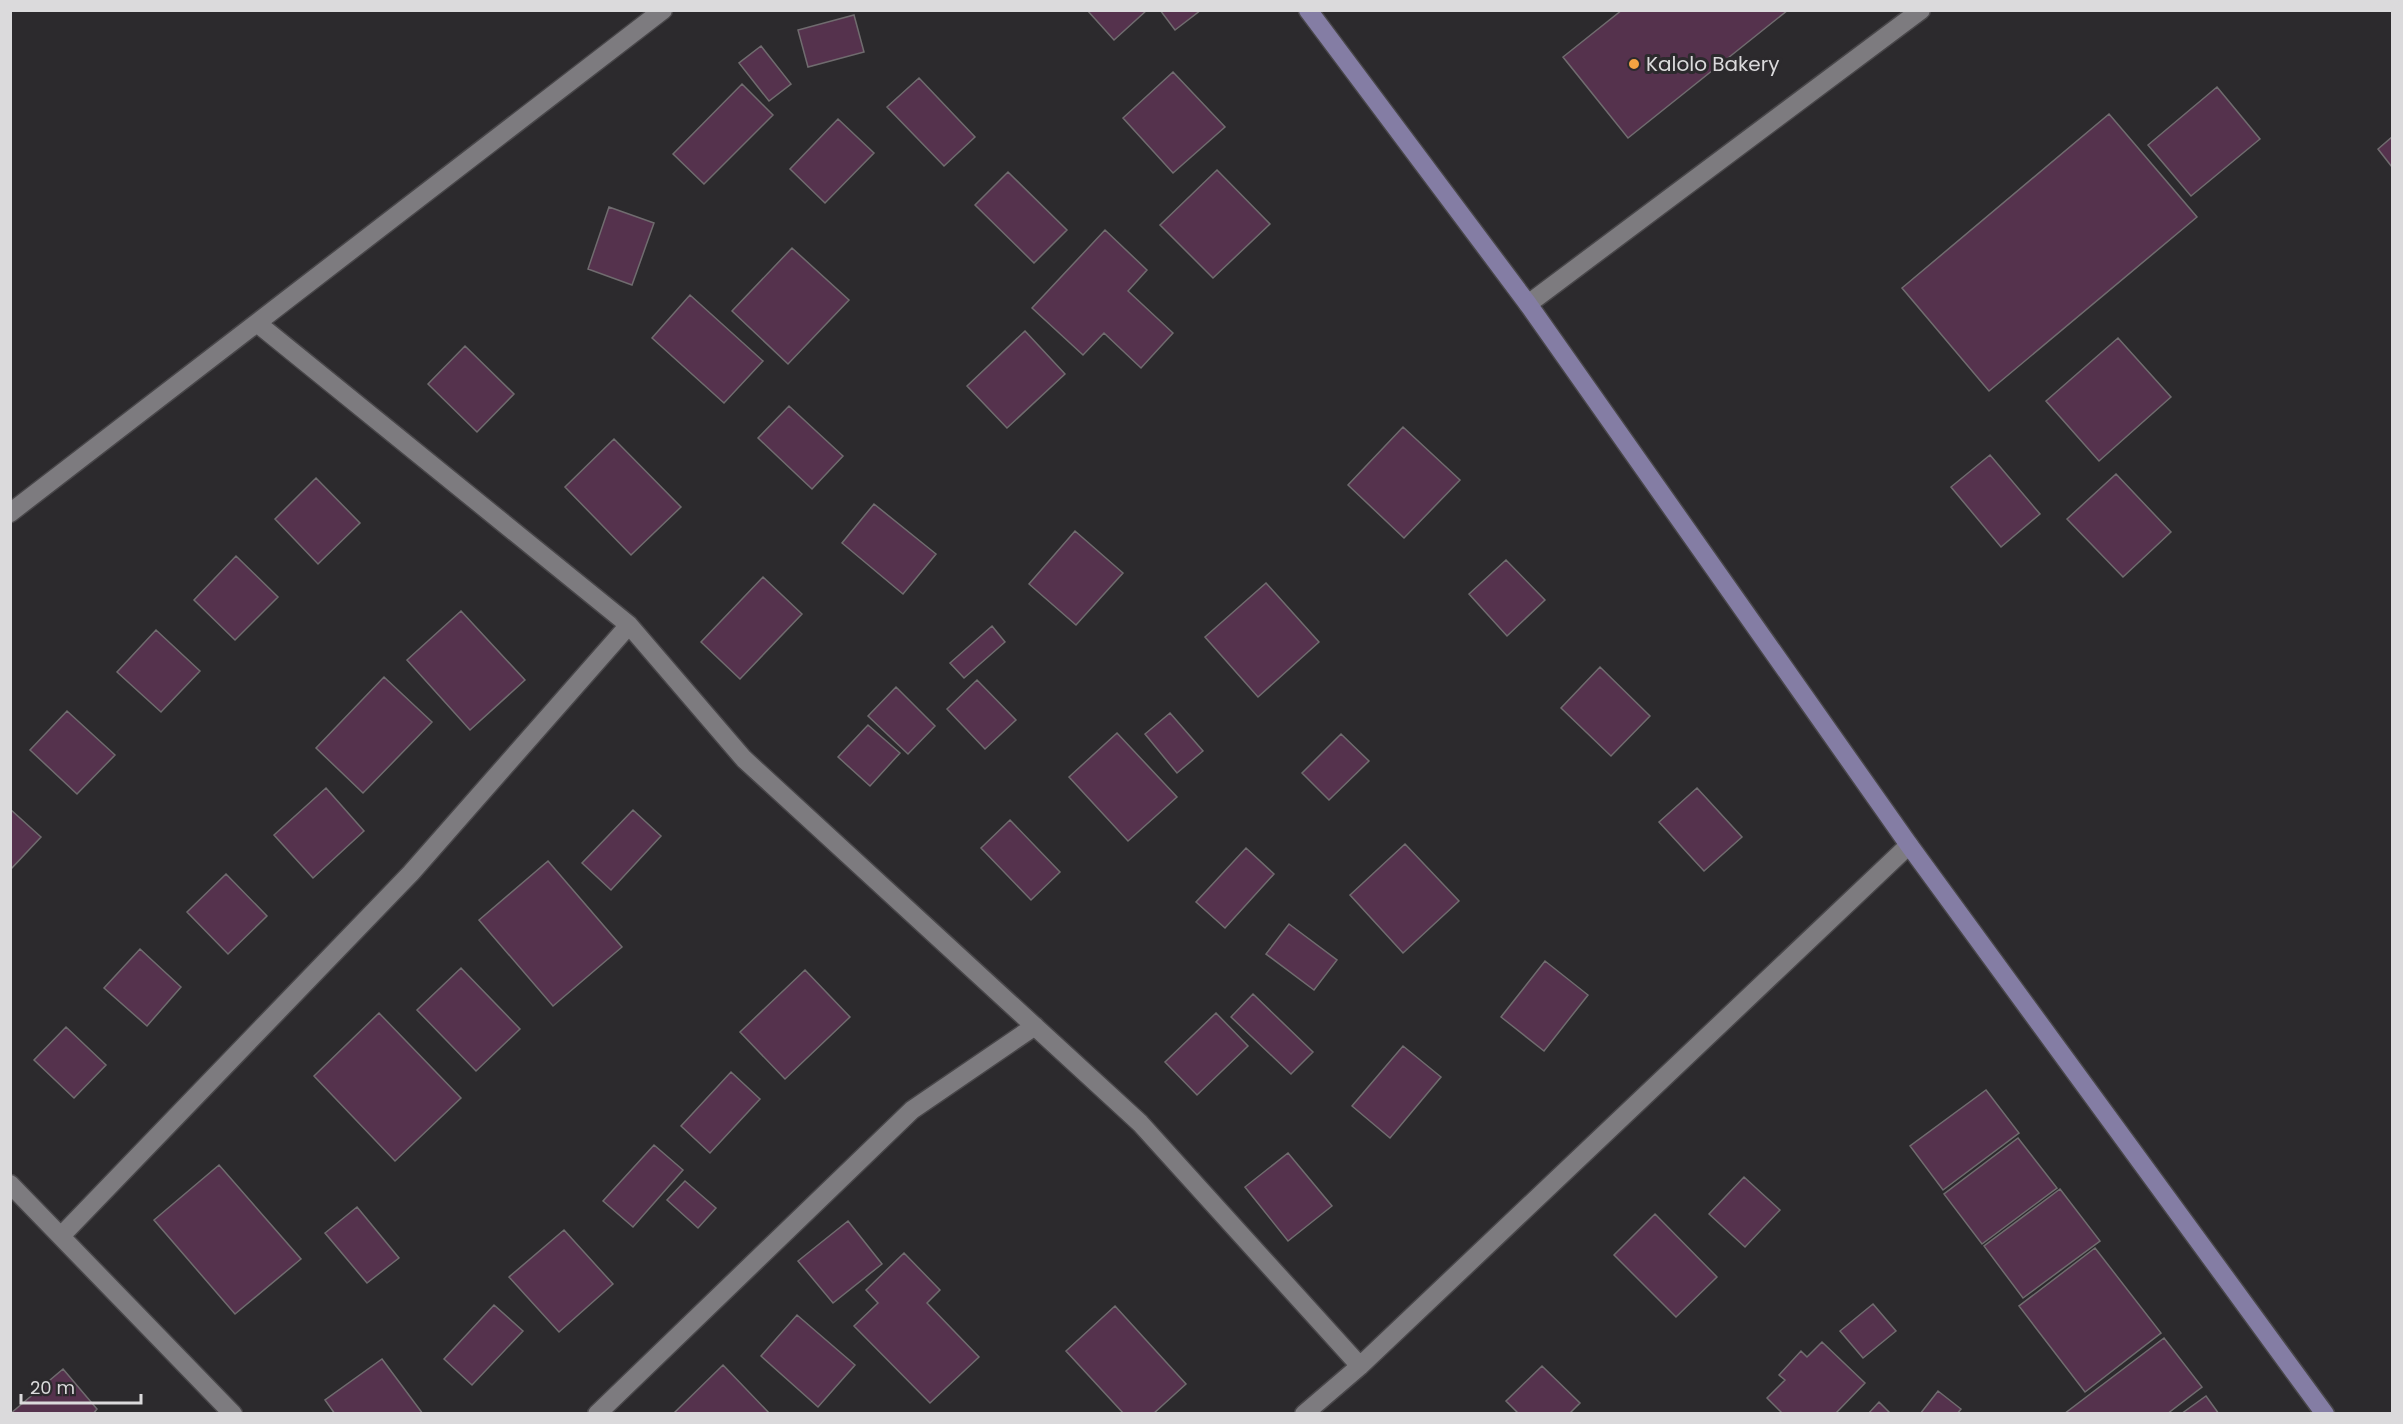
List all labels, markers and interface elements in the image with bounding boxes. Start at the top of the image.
place label: Kalolo Bakery [1646,50,1779,78]
marker: Kalolo Bakery [1627,57,1641,71]
scale bar [21,1367,141,1405]
text: 20 m [30,1375,75,1400]

